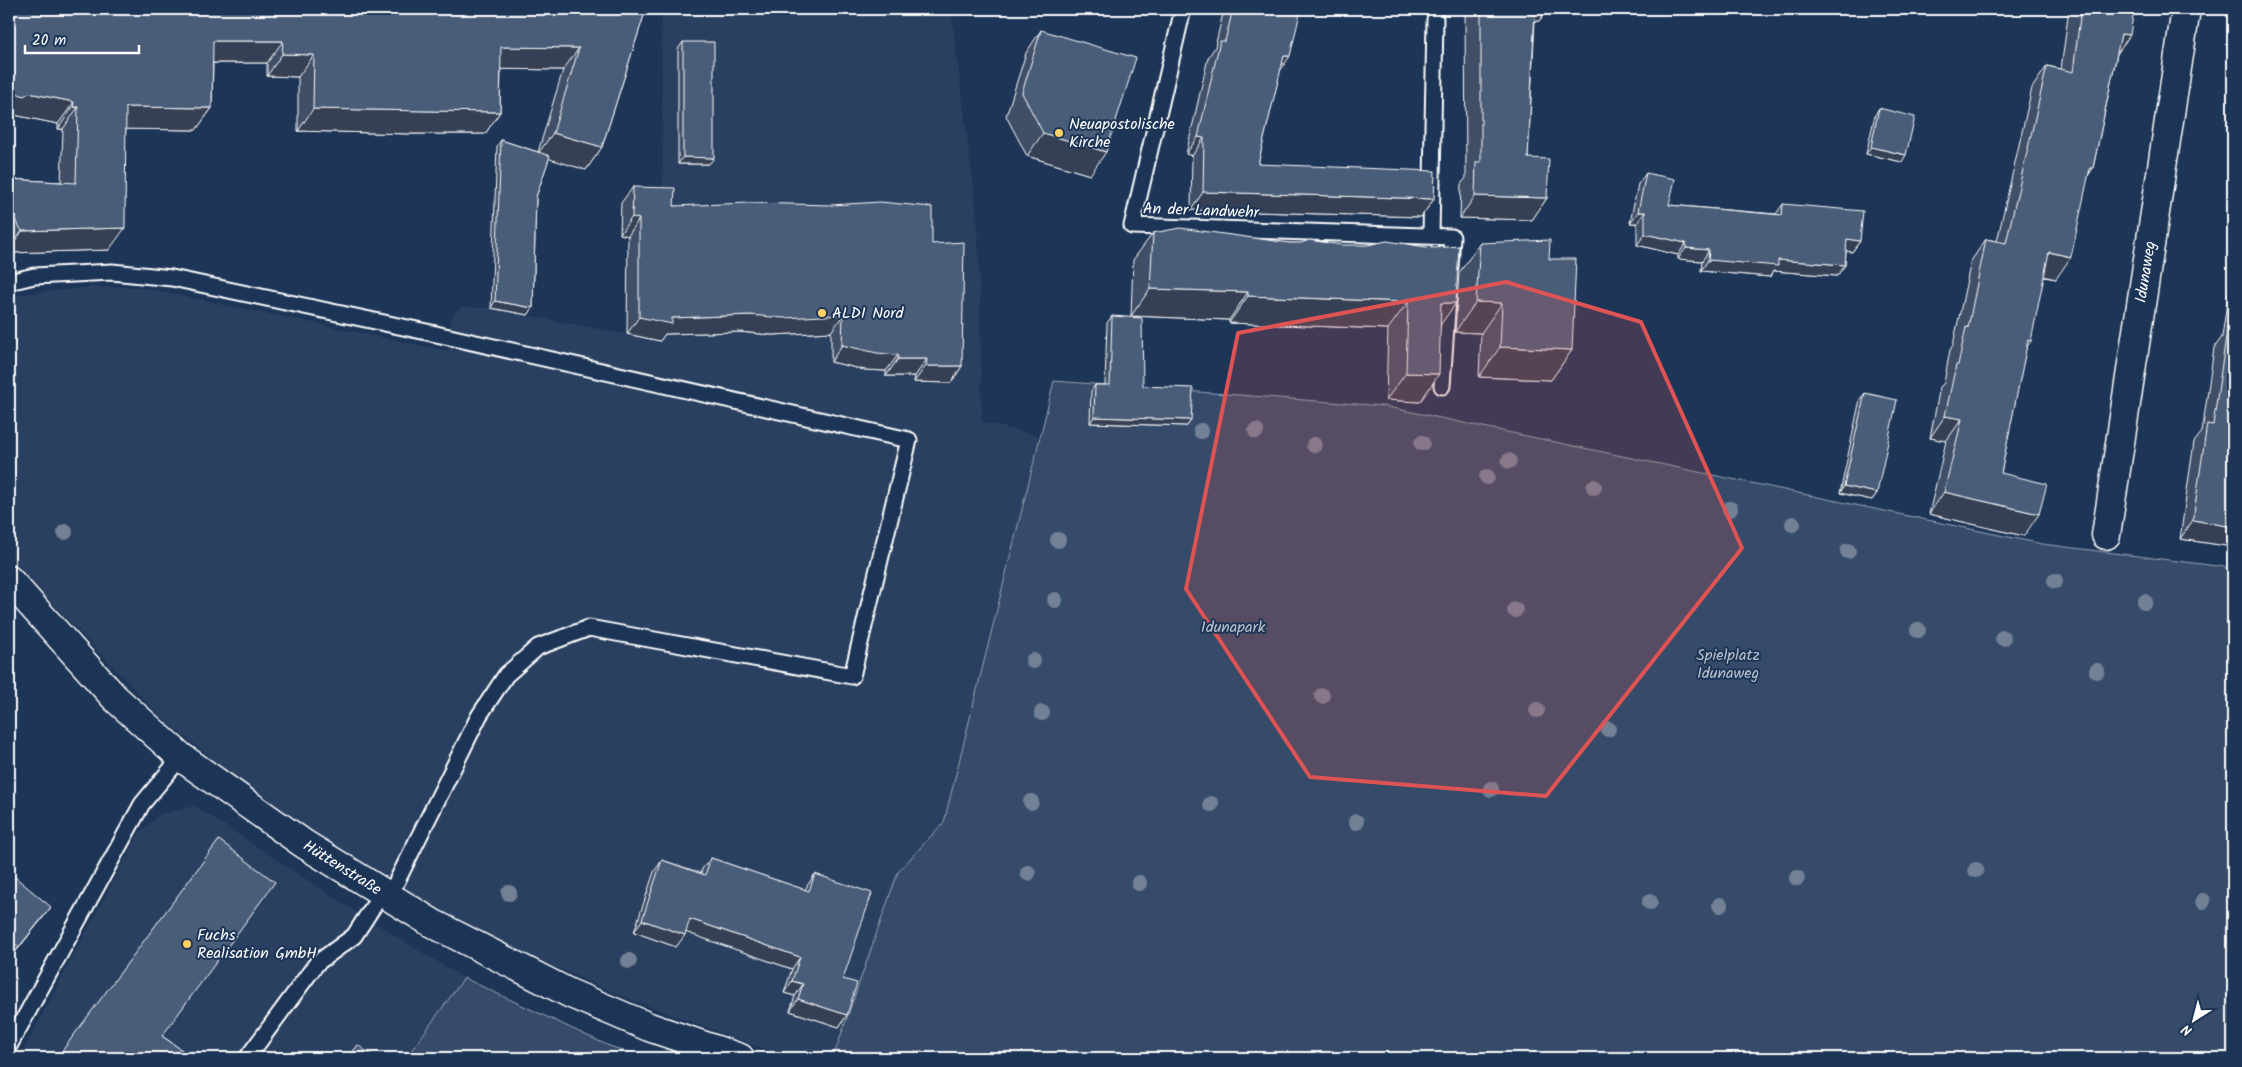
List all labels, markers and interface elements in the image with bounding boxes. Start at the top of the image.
scale bar [25,22,139,54]
text: 20 m [32,29,66,53]
place label: Neuapostolische Kirche [1069,112,1175,155]
marker: Neuapostolische Kirche [1053,127,1065,139]
street label: An der Landwehr [1143,196,1261,226]
street label: Idunaweg [2129,239,2163,305]
place label: ALDI Nord [832,301,905,326]
marker: ALDI Nord [816,307,828,319]
park label: Idunapark [1201,615,1266,640]
park label: Spielplatz Idunaweg [1696,643,1760,686]
street label: Hüttenstraße [298,834,386,902]
place label: Fuchs Realisation GmbH [197,923,317,966]
marker: Fuchs Realisation GmbH [181,938,193,950]
north arrow [2170,994,2220,1044]
text: N [2177,1018,2197,1041]

